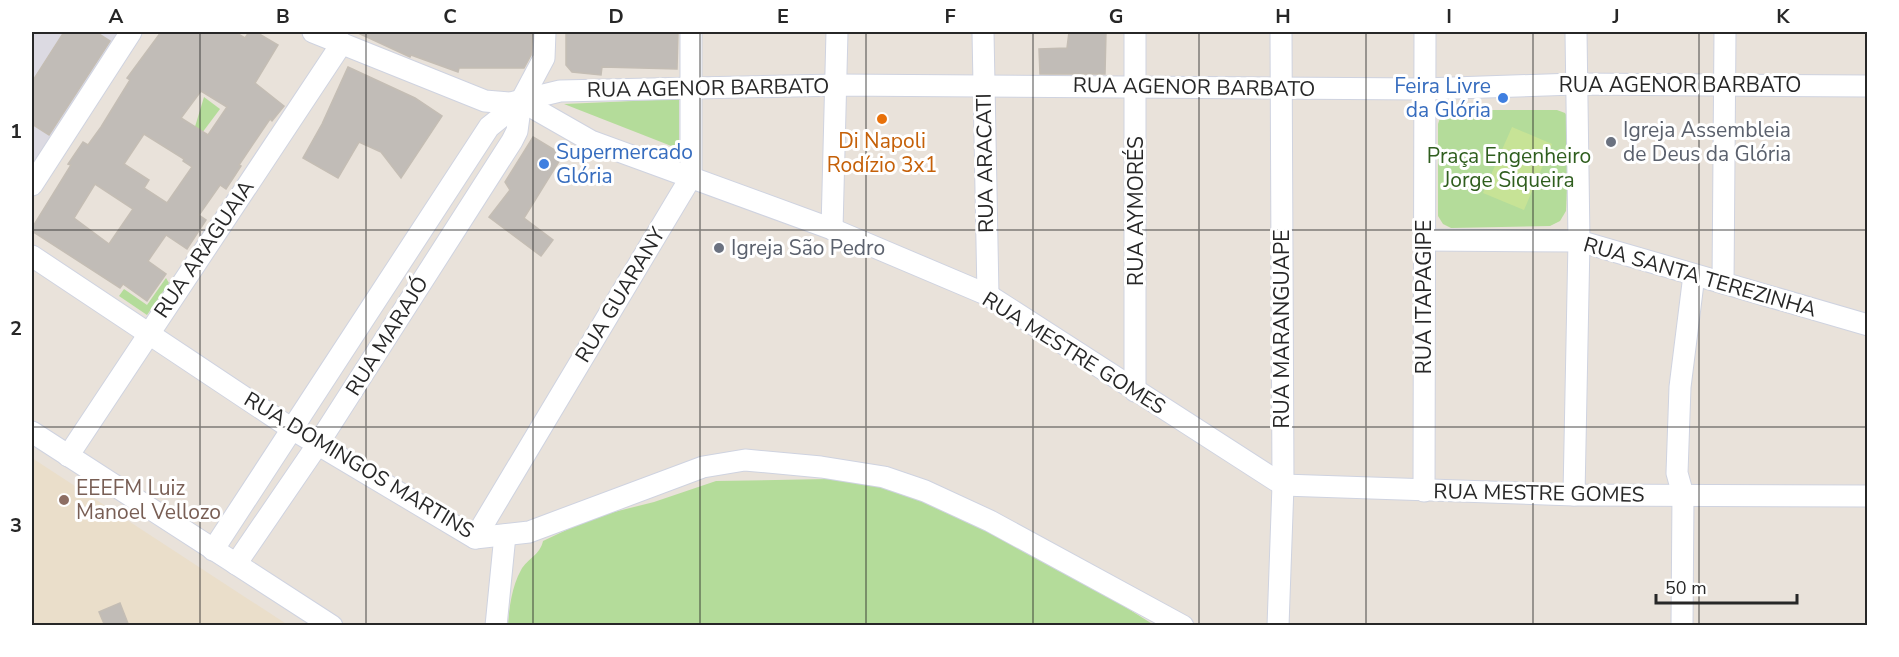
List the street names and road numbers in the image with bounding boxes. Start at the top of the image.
street label: RUA AGENOR BARBATO [1073,71,1315,103]
street label: RUA AGENOR BARBATO [1559,71,1801,99]
street label: RUA AGENOR BARBATO [587,72,829,104]
street label: RUA ARACATI [970,93,1000,233]
street label: RUA AYMORÉS [1122,136,1150,286]
street label: RUA ARAGUAIA [148,175,260,323]
street label: RUA ITAPAGIPE [1410,220,1438,374]
street label: RUA GUARANY [569,222,672,368]
street label: RUA MARANGUAPE [1268,229,1296,429]
street label: RUA SANTA TEREZINHA [1580,230,1820,324]
street label: RUA MARAJÓ [339,271,435,401]
street label: RUA MESTRE GOMES [977,285,1171,421]
street label: RUA DOMINGOS MARTINS [239,385,479,545]
street label: RUA MESTRE GOMES [1433,477,1645,509]

